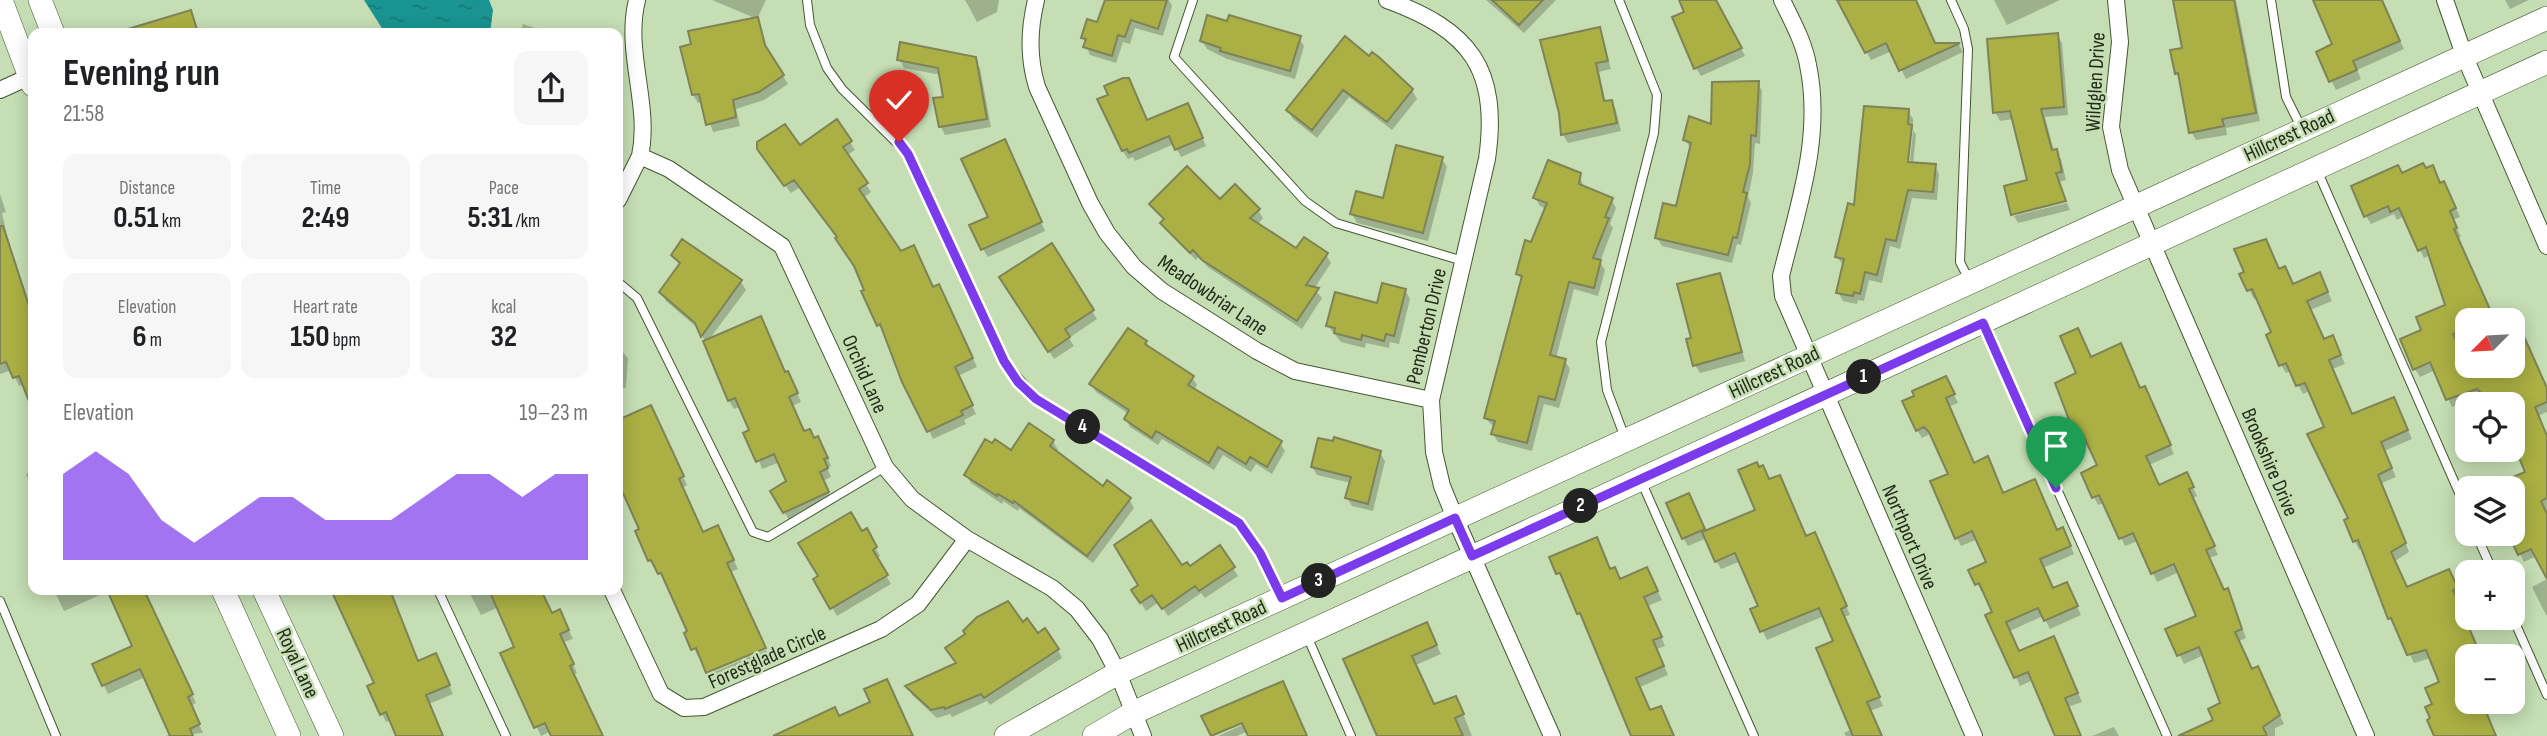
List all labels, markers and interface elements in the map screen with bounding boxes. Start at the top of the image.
street label: Wildglen Drive [2080,31,2111,133]
text: Evening run [63,51,220,96]
button: share [514,51,588,125]
pin [869,70,929,142]
icon: check [880,81,918,119]
text: 21:58 [63,100,104,128]
street label: Hillcrest Road [2240,104,2338,167]
text: Distance [119,177,175,200]
text: Time [310,177,341,200]
text: Pace [489,177,519,200]
text: 0.51 [113,200,159,236]
text: 2:49 [301,200,350,236]
text: 5:31 [467,200,512,236]
text: km [159,210,181,233]
text: /km [512,210,540,233]
street label: Meadowbriar Lane [1153,249,1273,341]
street label: Pemberton Drive [1401,266,1452,386]
text: Elevation [118,296,176,319]
text: Heart rate [293,296,358,319]
text: kcal [491,296,516,319]
north arrow [2455,308,2525,378]
map controls [2455,308,2525,714]
text: 6 [132,319,147,355]
text: 150 [290,319,330,355]
text: 32 [491,319,517,355]
text: m [147,329,162,352]
text: bpm [330,329,361,352]
street label: Orchid Lane [836,331,893,417]
street label: Hillcrest Road [1725,341,1823,404]
pin: 1 [1846,360,1882,394]
text: 1 [1860,365,1867,388]
button: locate [2455,392,2525,462]
text: Elevation [63,399,134,427]
text: 19–23 m [519,399,588,427]
street label: Brookshire Drive [2236,404,2303,520]
pin: 4 [1066,410,1100,444]
text: 4 [1078,415,1087,438]
pin [2026,416,2086,488]
icon: arrive [2037,427,2075,465]
button: layers [2455,476,2525,546]
street label: Northport Drive [1876,481,1943,593]
pin: 2 [1564,489,1598,524]
text: 2 [1576,494,1585,517]
button: + [2455,560,2525,630]
pin: 3 [1302,564,1336,598]
text: 3 [1314,569,1323,592]
street label: Hillcrest Road [1172,595,1270,658]
street label: Forestglade Circle [705,620,830,694]
street label: Royal Lane [270,624,325,702]
button: − [2455,644,2525,714]

